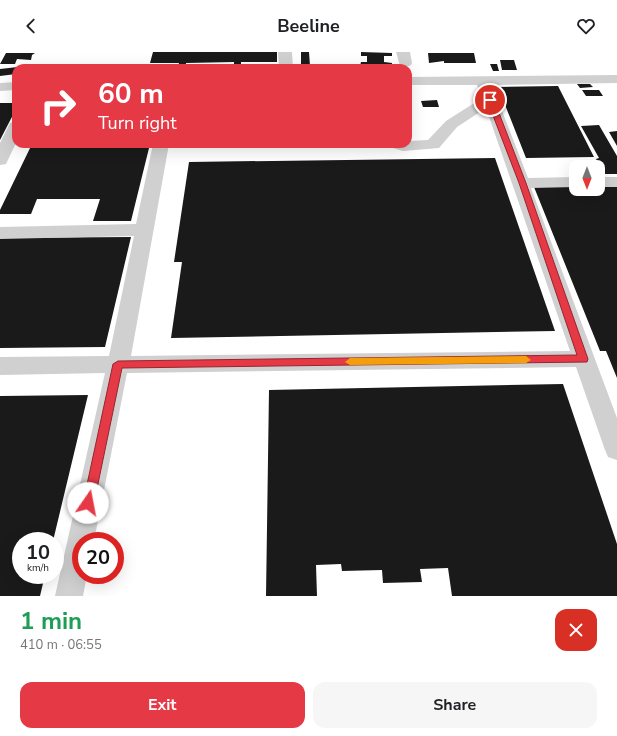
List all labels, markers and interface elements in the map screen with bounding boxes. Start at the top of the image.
text: Beeline [277,14,340,38]
icon: back [20,15,42,37]
icon: heart [575,15,597,37]
text: 60 m [98,75,164,113]
icon: right [32,80,84,132]
pin [473,83,507,117]
icon: arrive [479,89,501,111]
text: Turn right [98,111,177,135]
north arrow [569,160,605,196]
map controls [569,160,605,196]
position arrow [67,482,109,524]
speed limit sign: 20 [72,532,124,584]
text: 10 [26,539,50,566]
text: km/h [27,561,49,575]
text: 1 min [20,605,82,637]
button: close [555,609,597,651]
text: 410 m · 06:55 [20,636,102,654]
button: Exit [20,682,305,728]
button: Share [313,682,597,728]

